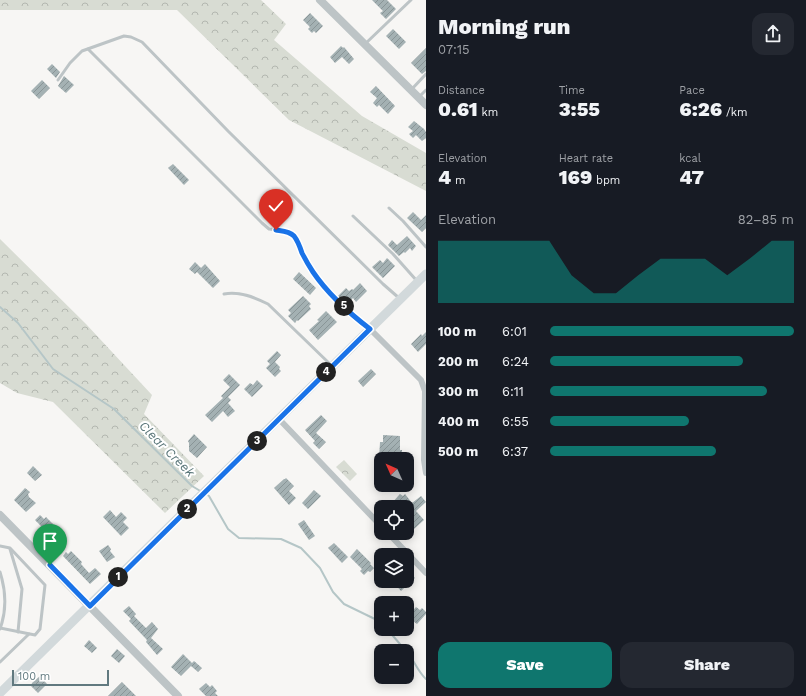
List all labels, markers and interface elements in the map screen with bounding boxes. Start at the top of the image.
button: share [752,13,794,55]
text: Morning run [438,14,570,39]
text: 07:15 [438,42,470,57]
text: Distance [438,84,485,97]
text: Time [559,84,585,97]
text: Pace [679,84,705,97]
text: 0.61 [438,97,478,121]
text: 3:55 [559,97,600,121]
text: 6:26 [679,97,722,121]
text: km [478,106,498,119]
text: /km [722,106,747,119]
text: Elevation [438,152,487,165]
text: Heart rate [559,152,613,165]
text: kcal [679,152,701,165]
text: 4 [438,165,451,189]
text: 169 [559,165,592,189]
text: 47 [679,165,704,189]
text: m [451,174,465,187]
text: bpm [592,174,620,187]
pin [259,189,293,230]
icon: check [265,195,287,217]
text: Elevation [438,212,496,227]
text: 82–85 m [738,212,794,227]
pin: 5 [334,296,354,316]
text: 5 [341,299,347,312]
text: 100 m [438,324,476,339]
text: 6:01 [502,324,527,339]
text: 200 m [438,354,478,369]
text: 6:24 [502,354,529,369]
pin: 4 [316,362,336,382]
text: 4 [322,365,330,378]
text: 300 m [438,384,478,399]
text: 6:11 [502,384,524,399]
text: 400 m [438,414,479,429]
text: 6:55 [502,414,529,429]
water label: Clear Creek [136,418,199,481]
pin: 3 [247,431,267,451]
text: 3 [254,434,260,447]
text: 500 m [438,444,478,459]
text: 6:37 [502,444,528,459]
north arrow [374,452,414,492]
map controls [374,452,414,684]
pin: 2 [177,499,197,519]
button: locate [374,500,414,540]
text: 2 [184,502,190,515]
pin [33,524,67,565]
icon: arrive [39,530,61,552]
button: layers [374,548,414,588]
pin: 1 [108,567,128,587]
text: 1 [116,570,120,583]
button: + [374,596,414,636]
button: Save [438,642,612,688]
button: Share [620,642,794,688]
button: − [374,644,414,684]
scale bar [12,668,109,687]
text: 100 m [18,670,50,683]

